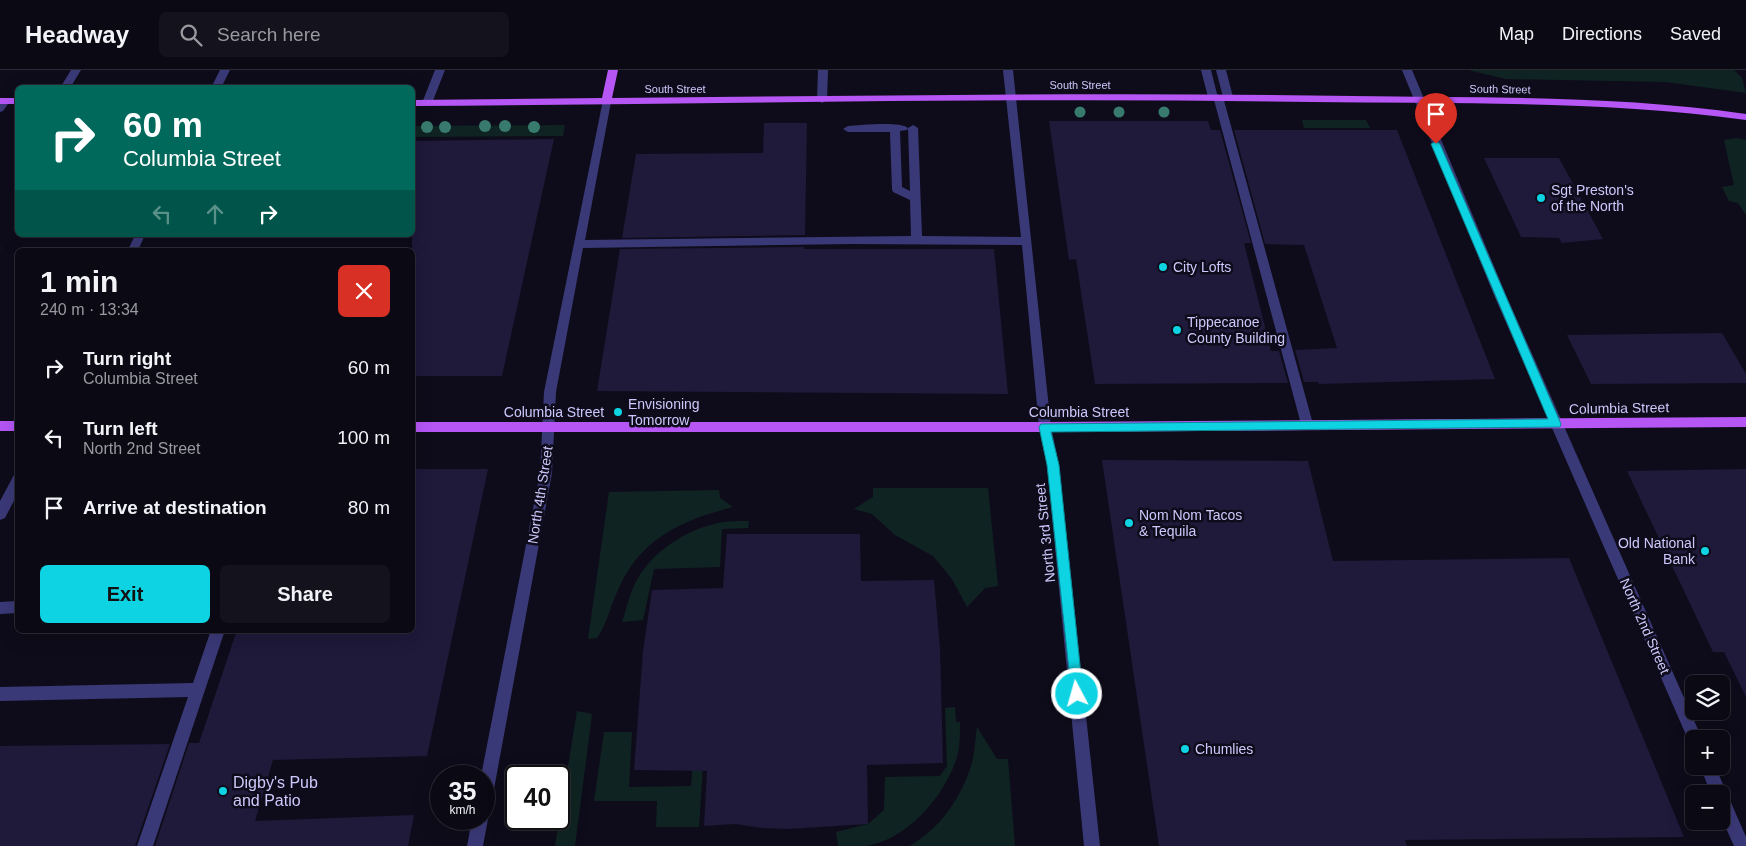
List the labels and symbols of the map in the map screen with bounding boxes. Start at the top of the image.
street label: South Street [1049,79,1111,91]
street label: South Street [1469,82,1531,96]
street label: South Street [644,83,706,95]
pin [1415,93,1457,144]
place label: Sgt Preston's of the North [1551,182,1634,214]
marker: Sgt Preston's of the North [1535,192,1547,204]
place label: City Lofts [1173,259,1231,275]
marker: City Lofts [1157,261,1169,273]
place label: Tippecanoe County Building [1187,314,1285,346]
marker: Tippecanoe County Building [1171,324,1183,336]
place label: Envisioning Tomorrow [628,396,700,428]
street label: Columbia Street [1569,399,1669,417]
street label: Columbia Street [504,404,604,420]
street label: Columbia Street [1029,404,1129,420]
marker: Envisioning Tomorrow [612,406,624,418]
street label: North 4th Street [524,445,556,545]
street label: North 3rd Street [1032,483,1058,583]
place label: Nom Nom Tacos & Tequila [1139,507,1242,539]
marker: Nom Nom Tacos & Tequila [1123,517,1135,529]
place label: Old National Bank [1618,535,1696,567]
marker: Old National Bank [1699,545,1711,557]
street label: North 2nd Street [1617,576,1673,676]
position arrow [1050,667,1102,719]
place label: Chumlies [1195,741,1253,757]
marker: Chumlies [1179,743,1191,755]
speed limit sign: 40 [505,765,570,830]
place label: Digby's Pub and Patio [233,774,318,809]
marker: Digby's Pub and Patio [217,785,229,797]

